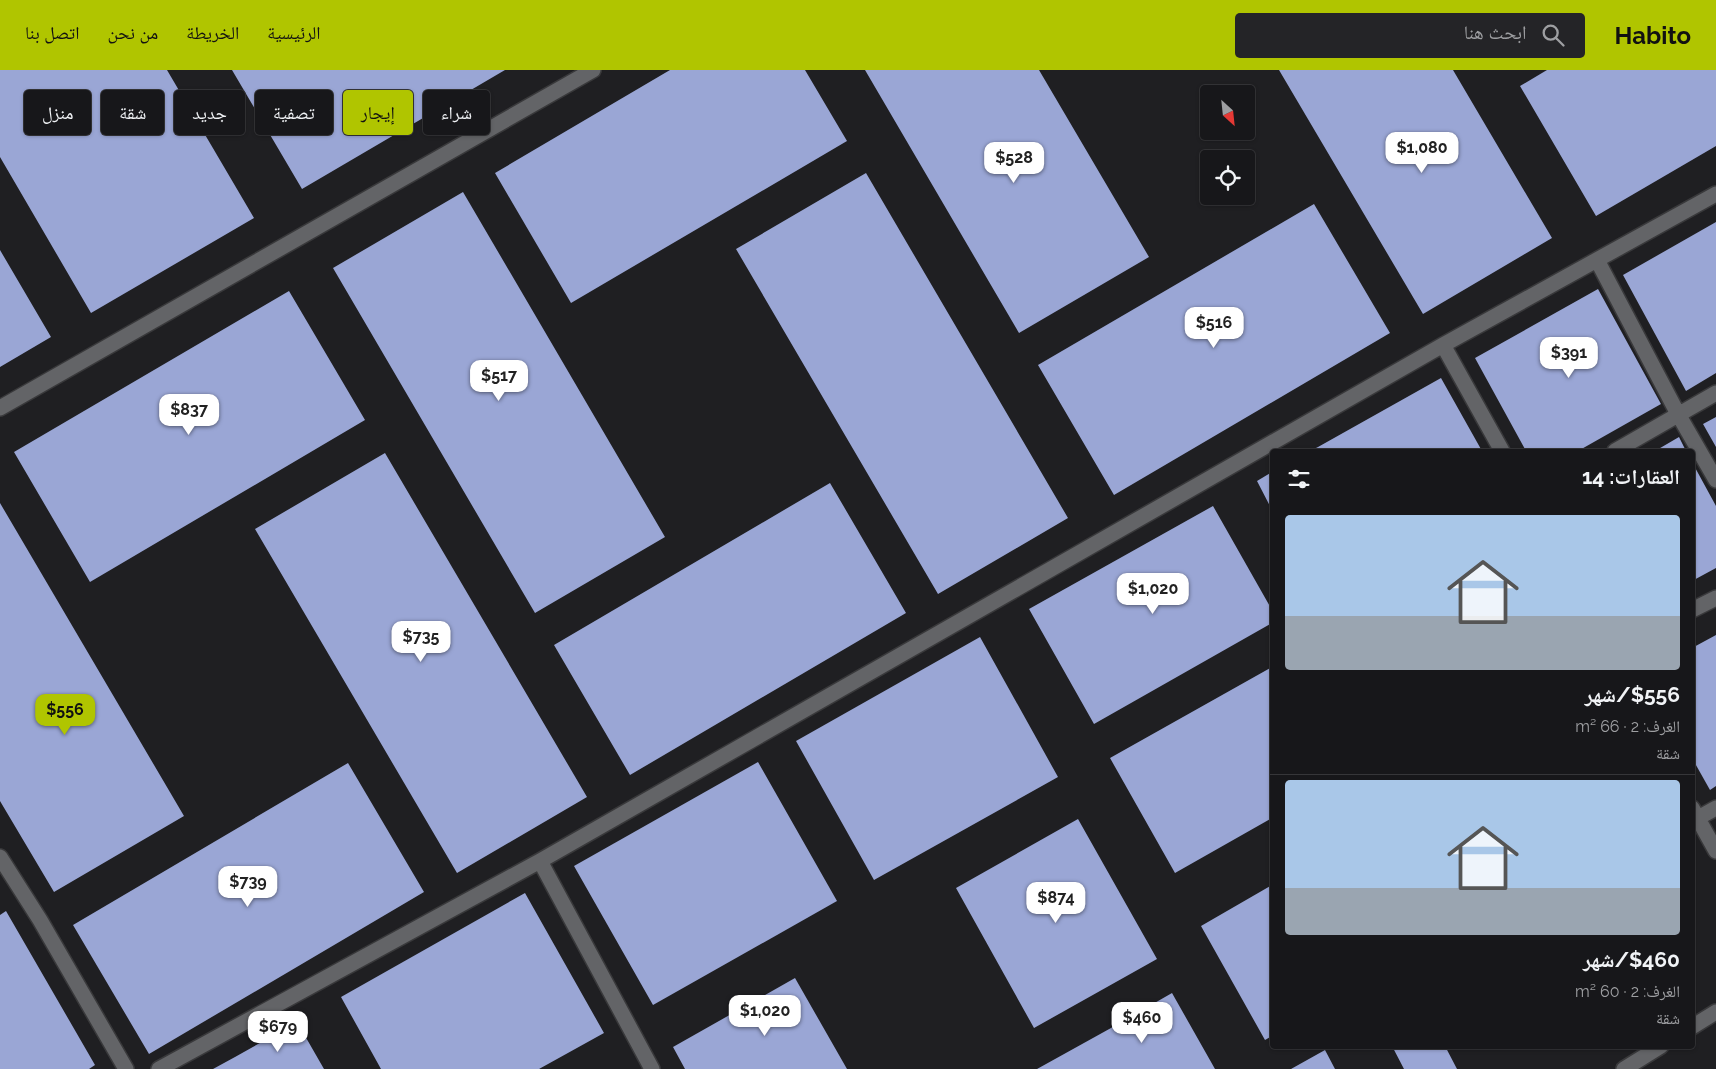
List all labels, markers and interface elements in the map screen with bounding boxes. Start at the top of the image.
search box [1235,13,1585,58]
text: ابحث هنا [1464,21,1527,43]
icon: search [1539,21,1567,49]
text: Habito [1615,21,1691,50]
text: اتصل بنا [25,22,79,43]
text: من نحن [107,22,158,43]
text: الخريطة [186,22,239,43]
text: الرئيسية [267,22,321,43]
north arrow [1200,85,1255,140]
map controls [1200,85,1255,205]
chip: منزل [24,90,91,135]
chip: شقة [101,90,164,135]
chip: جديد [174,90,245,135]
chip: تصفية [255,90,333,135]
chip: إيجار [343,90,413,135]
chip: شراء [423,90,490,135]
pin: $1,080 [1381,132,1463,174]
text: $1,080 [1396,138,1448,157]
pin: $528 [984,142,1044,184]
text: $528 [995,148,1033,167]
button: locate [1200,150,1255,205]
pin: $516 [1184,306,1244,349]
text: $516 [1196,313,1232,332]
pin: $391 [1539,336,1599,379]
text: $391 [1551,343,1587,362]
pin: $517 [469,360,529,402]
text: $517 [481,366,517,385]
pin: $837 [159,394,219,436]
text: $837 [170,400,208,419]
text: العقارات: 14 [1582,464,1680,489]
icon: filters [1285,465,1313,493]
icon: home [1438,547,1528,637]
pin: $1,020 [1112,572,1194,615]
text: $1,020 [1128,579,1178,598]
pin: $735 [391,620,451,663]
text: $735 [403,627,439,646]
text: $556/شهر [1585,682,1680,707]
pin: $556 [35,694,95,736]
text: $556 [46,700,84,719]
text: الغرف: 2 · 66 m² [1575,717,1680,736]
text: شقة [1656,744,1680,763]
icon: home [1438,813,1528,903]
pin: $739 [218,866,278,908]
text: $739 [229,872,267,891]
pin: $874 [1026,882,1086,924]
text: $874 [1037,888,1075,907]
text: $460/شهر [1583,947,1680,972]
text: الغرف: 2 · 60 m² [1575,982,1680,1001]
pin: $1,020 [724,994,806,1037]
text: $1,020 [740,1001,790,1020]
pin: $460 [1112,1002,1172,1044]
text: $460 [1123,1008,1161,1027]
text: شقة [1656,1009,1680,1028]
pin: $679 [248,1010,308,1053]
text: $679 [259,1017,297,1036]

